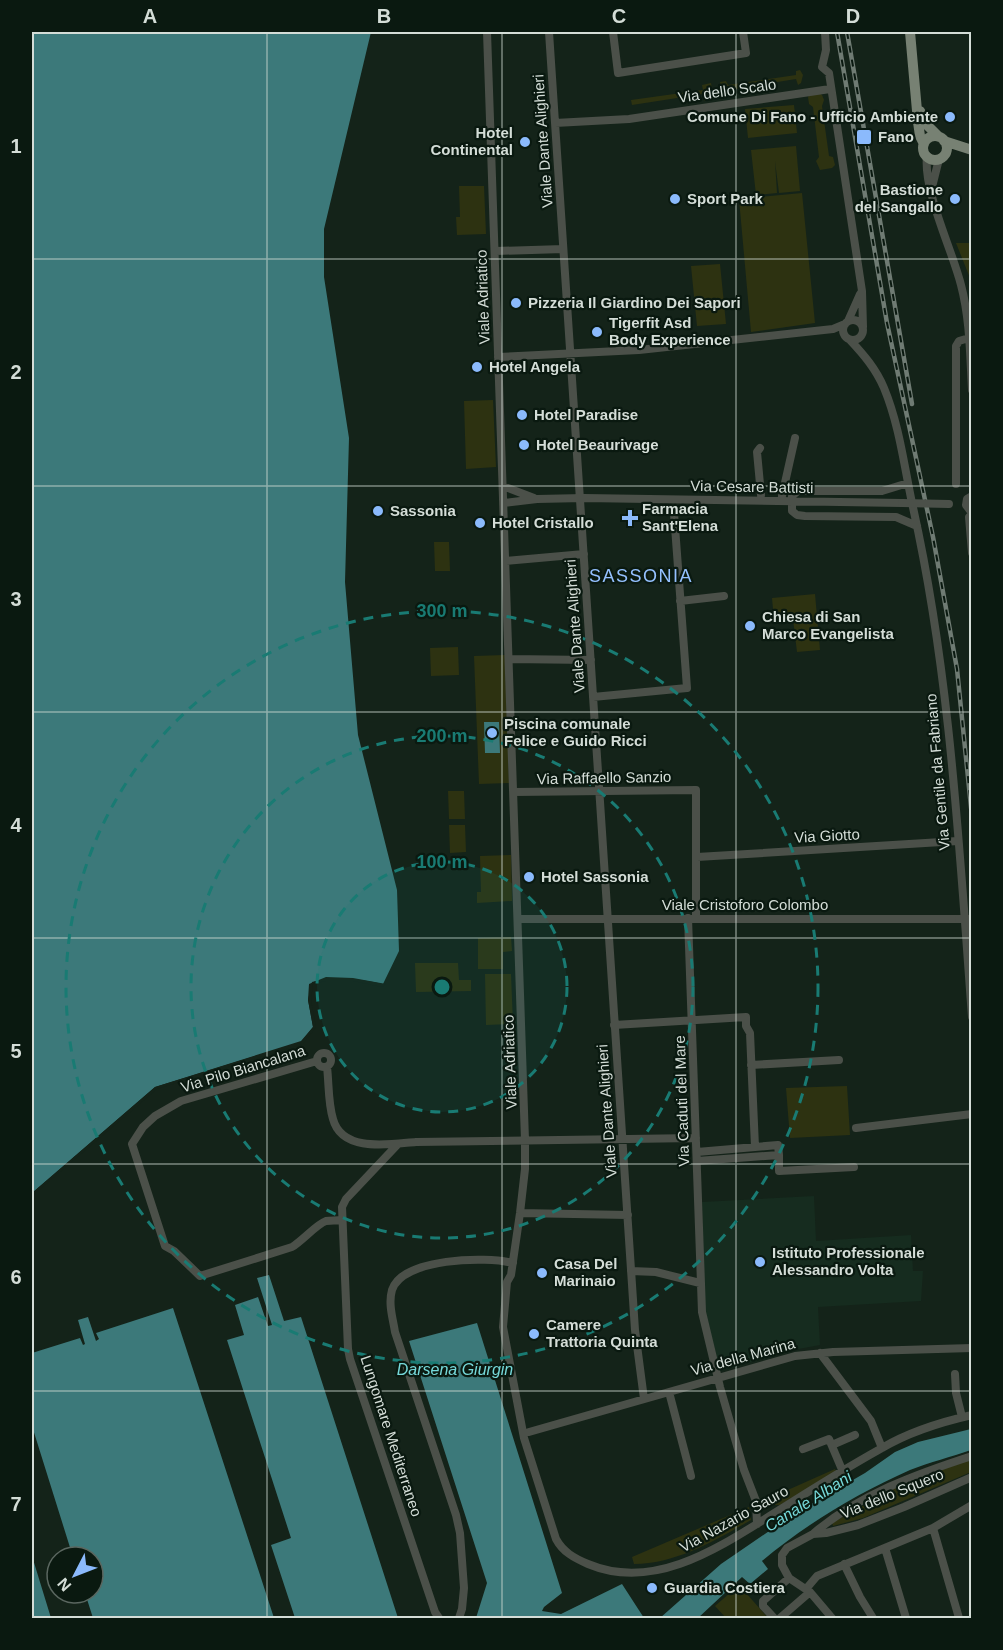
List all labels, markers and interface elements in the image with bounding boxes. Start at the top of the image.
text: A [143,5,157,27]
text: B [377,5,391,27]
text: C [612,5,626,27]
text: D [846,5,860,27]
street label: Viale Dante Alighieri [529,74,556,208]
street label: Via dello Scalo [677,75,777,106]
place label: Comune Di Fano - Ufficio Ambiente [687,108,938,125]
marker: Comune Di Fano - Ufficio Ambiente [943,110,957,124]
place label: Hotel Continental [431,124,513,158]
marker: Fano [855,128,873,146]
place label: Fano [878,128,914,145]
text: 1 [10,135,22,157]
marker: Hotel Continental [518,135,532,149]
place label: Bastione del Sangallo [855,181,943,215]
place label: Sport Park [687,190,764,207]
marker: Sport Park [668,192,682,206]
marker: Bastione del Sangallo [948,192,962,206]
street label: Viale Adriatico [472,249,493,345]
place label: Pizzeria Il Giardino Dei Sapori [528,294,741,311]
marker: Pizzeria Il Giardino Dei Sapori [509,296,523,310]
place label: Tigerfit Asd Body Experience [609,314,731,348]
marker: Tigerfit Asd Body Experience [590,325,604,339]
place label: Hotel Angela [489,358,581,375]
marker: Hotel Angela [470,360,484,374]
text: 2 [10,361,22,383]
place label: Hotel Paradise [534,406,638,423]
marker: Hotel Paradise [515,408,529,422]
place label: Hotel Beaurivage [536,436,659,453]
marker: Hotel Beaurivage [517,438,531,452]
street label: Via Cesare Battisti [690,477,814,496]
place label: Farmacia Sant'Elena [642,500,719,534]
place label: Sassonia [390,502,457,519]
marker: Sassonia [371,504,385,518]
marker: Farmacia Sant'Elena [623,511,637,525]
place label: Hotel Cristallo [492,514,594,531]
marker: Hotel Cristallo [473,516,487,530]
street label: Viale Dante Alighieri [561,559,588,693]
district label: SASSONIA [589,566,693,586]
text: 3 [10,588,22,610]
text: 300 m [416,601,468,621]
place label: Chiesa di San Marco Evangelista [762,608,894,642]
marker: Chiesa di San Marco Evangelista [743,619,757,633]
street label: Via Gentile da Fabriano [922,693,953,851]
place label: Piscina comunale Felice e Guido Ricci [504,715,647,749]
text: 200 m [416,726,468,746]
marker: Piscina comunale Felice e Guido Ricci [485,726,499,740]
street label: Via Raffaello Sanzio [537,768,671,787]
text: 4 [10,814,22,836]
street label: Via Giotto [794,825,860,846]
text: 100 m [416,852,468,872]
place label: Hotel Sassonia [541,868,649,885]
marker: Hotel Sassonia [522,870,536,884]
street label: Viale Cristoforo Colombo [662,896,828,913]
centre of rings [432,977,452,997]
street label: Viale Adriatico [499,1014,520,1110]
street label: Via Caduti del Mare [671,1035,692,1167]
text: 5 [10,1040,22,1062]
street label: Via Pilo Biancalana [179,1041,308,1096]
street label: Viale Dante Alighieri [593,1044,620,1178]
place label: Istituto Professionale Alessandro Volta [772,1244,925,1278]
place label: Casa Del Marinaio [554,1255,617,1289]
marker: Istituto Professionale Alessandro Volta [753,1255,767,1269]
text: 6 [10,1266,22,1288]
marker: Casa Del Marinaio [535,1266,549,1280]
place label: Camere Trattoria Quinta [546,1316,658,1350]
marker: Camere Trattoria Quinta [527,1327,541,1341]
street label: Via della Marina [689,1334,798,1379]
street label: Lungomare Mediterraneo [357,1353,426,1519]
water label: Darsena Giurgin [397,1361,513,1378]
street label: Via dello Squero [838,1465,946,1522]
water label: Canale Albani [762,1468,855,1535]
street label: Via Nazario Sauro [677,1482,791,1555]
text: 7 [10,1493,22,1515]
north arrow [45,1545,105,1605]
text: N [54,1575,74,1595]
place label: Guardia Costiera [664,1579,786,1596]
marker: Guardia Costiera [645,1581,659,1595]

